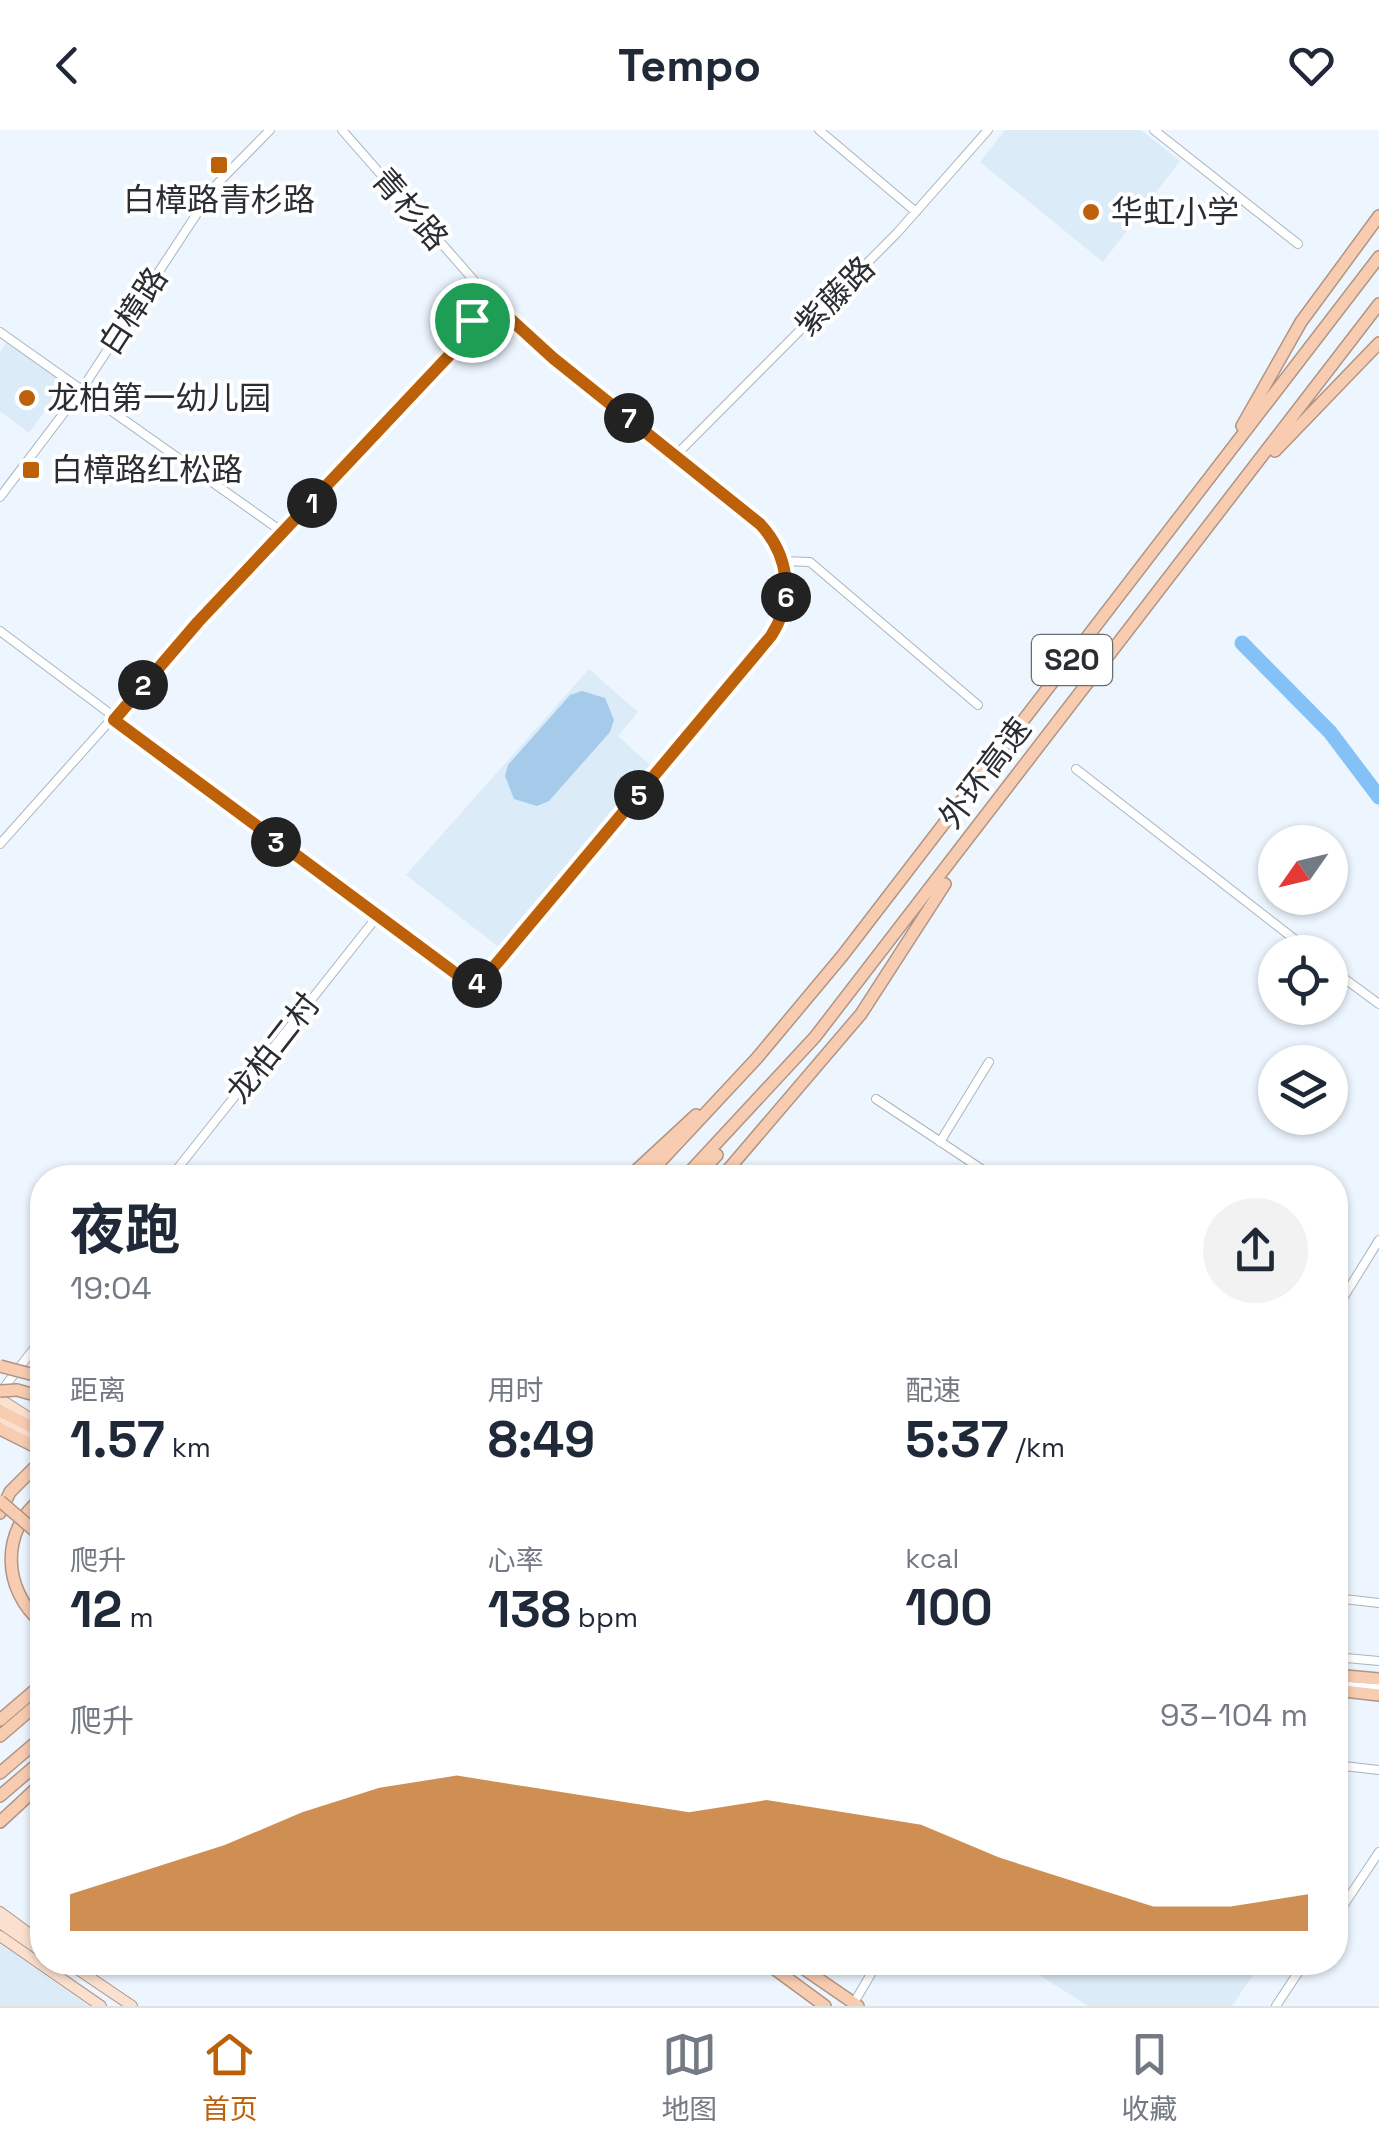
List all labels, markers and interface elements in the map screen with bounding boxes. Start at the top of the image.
text: Tempo [618,37,761,94]
icon: back [40,38,95,93]
icon: heart [1284,38,1339,93]
marker: 白樟路青杉路 [208,154,230,176]
street label: 青杉路 [363,160,457,258]
place label: 白樟路青杉路 [123,180,315,220]
place label: 华虹小学 [1111,192,1239,232]
marker: 华虹小学 [1080,201,1102,223]
street label: 紫藤路 [787,248,883,344]
street label: 白樟路 [90,260,176,362]
pin [430,278,515,363]
icon: arrive [445,293,500,348]
place label: 龙柏第一幼儿园 [47,378,271,418]
marker: 龙柏第一幼儿园 [16,387,38,409]
pin: 7 [604,393,654,443]
text: 7 [621,400,637,436]
place label: 白樟路红松路 [51,450,243,490]
marker: 白樟路红松路 [20,459,42,481]
pin: 1 [287,478,337,528]
text: 1 [306,485,318,521]
pin: 6 [761,572,811,622]
text: 6 [777,579,795,615]
road number: S20 [1032,635,1112,685]
pin: 2 [118,660,168,710]
text: 2 [135,667,151,703]
street label: 外环高速 [931,710,1039,836]
pin: 5 [614,770,664,820]
text: 5 [631,777,647,813]
pin: 3 [251,817,301,867]
text: 3 [267,824,285,860]
north arrow [1258,825,1348,915]
map controls [1258,825,1348,1135]
button: locate [1258,935,1348,1025]
pin: 4 [452,958,502,1008]
text: 4 [468,965,486,1001]
street label: 龙柏二村 [218,985,328,1111]
button: layers [1258,1045,1348,1135]
text: 夜跑 [70,1195,180,1265]
button: share [1203,1198,1308,1303]
text: 19:04 [70,1268,152,1308]
text: 距离 [70,1372,126,1408]
text: 用时 [488,1372,544,1408]
text: 配速 [905,1372,961,1408]
text: 1.57 [70,1408,165,1472]
text: 8:49 [488,1408,595,1472]
text: 5:37 [905,1408,1008,1472]
text: km [165,1429,211,1465]
text: /km [1008,1429,1065,1465]
text: kcal [905,1540,959,1576]
text: 爬升 [70,1542,126,1578]
text: 心率 [488,1542,544,1578]
text: 100 [905,1576,993,1640]
text: 12 [70,1578,122,1642]
text: 138 [488,1578,571,1642]
text: m [122,1599,154,1635]
text: bpm [571,1599,638,1635]
text: 93–104 m [1160,1695,1308,1735]
text: 爬升 [70,1701,134,1741]
tab: 首页 [202,2027,258,2127]
tab: 地图 [661,2027,717,2127]
tab: 收藏 [1121,2027,1177,2127]

